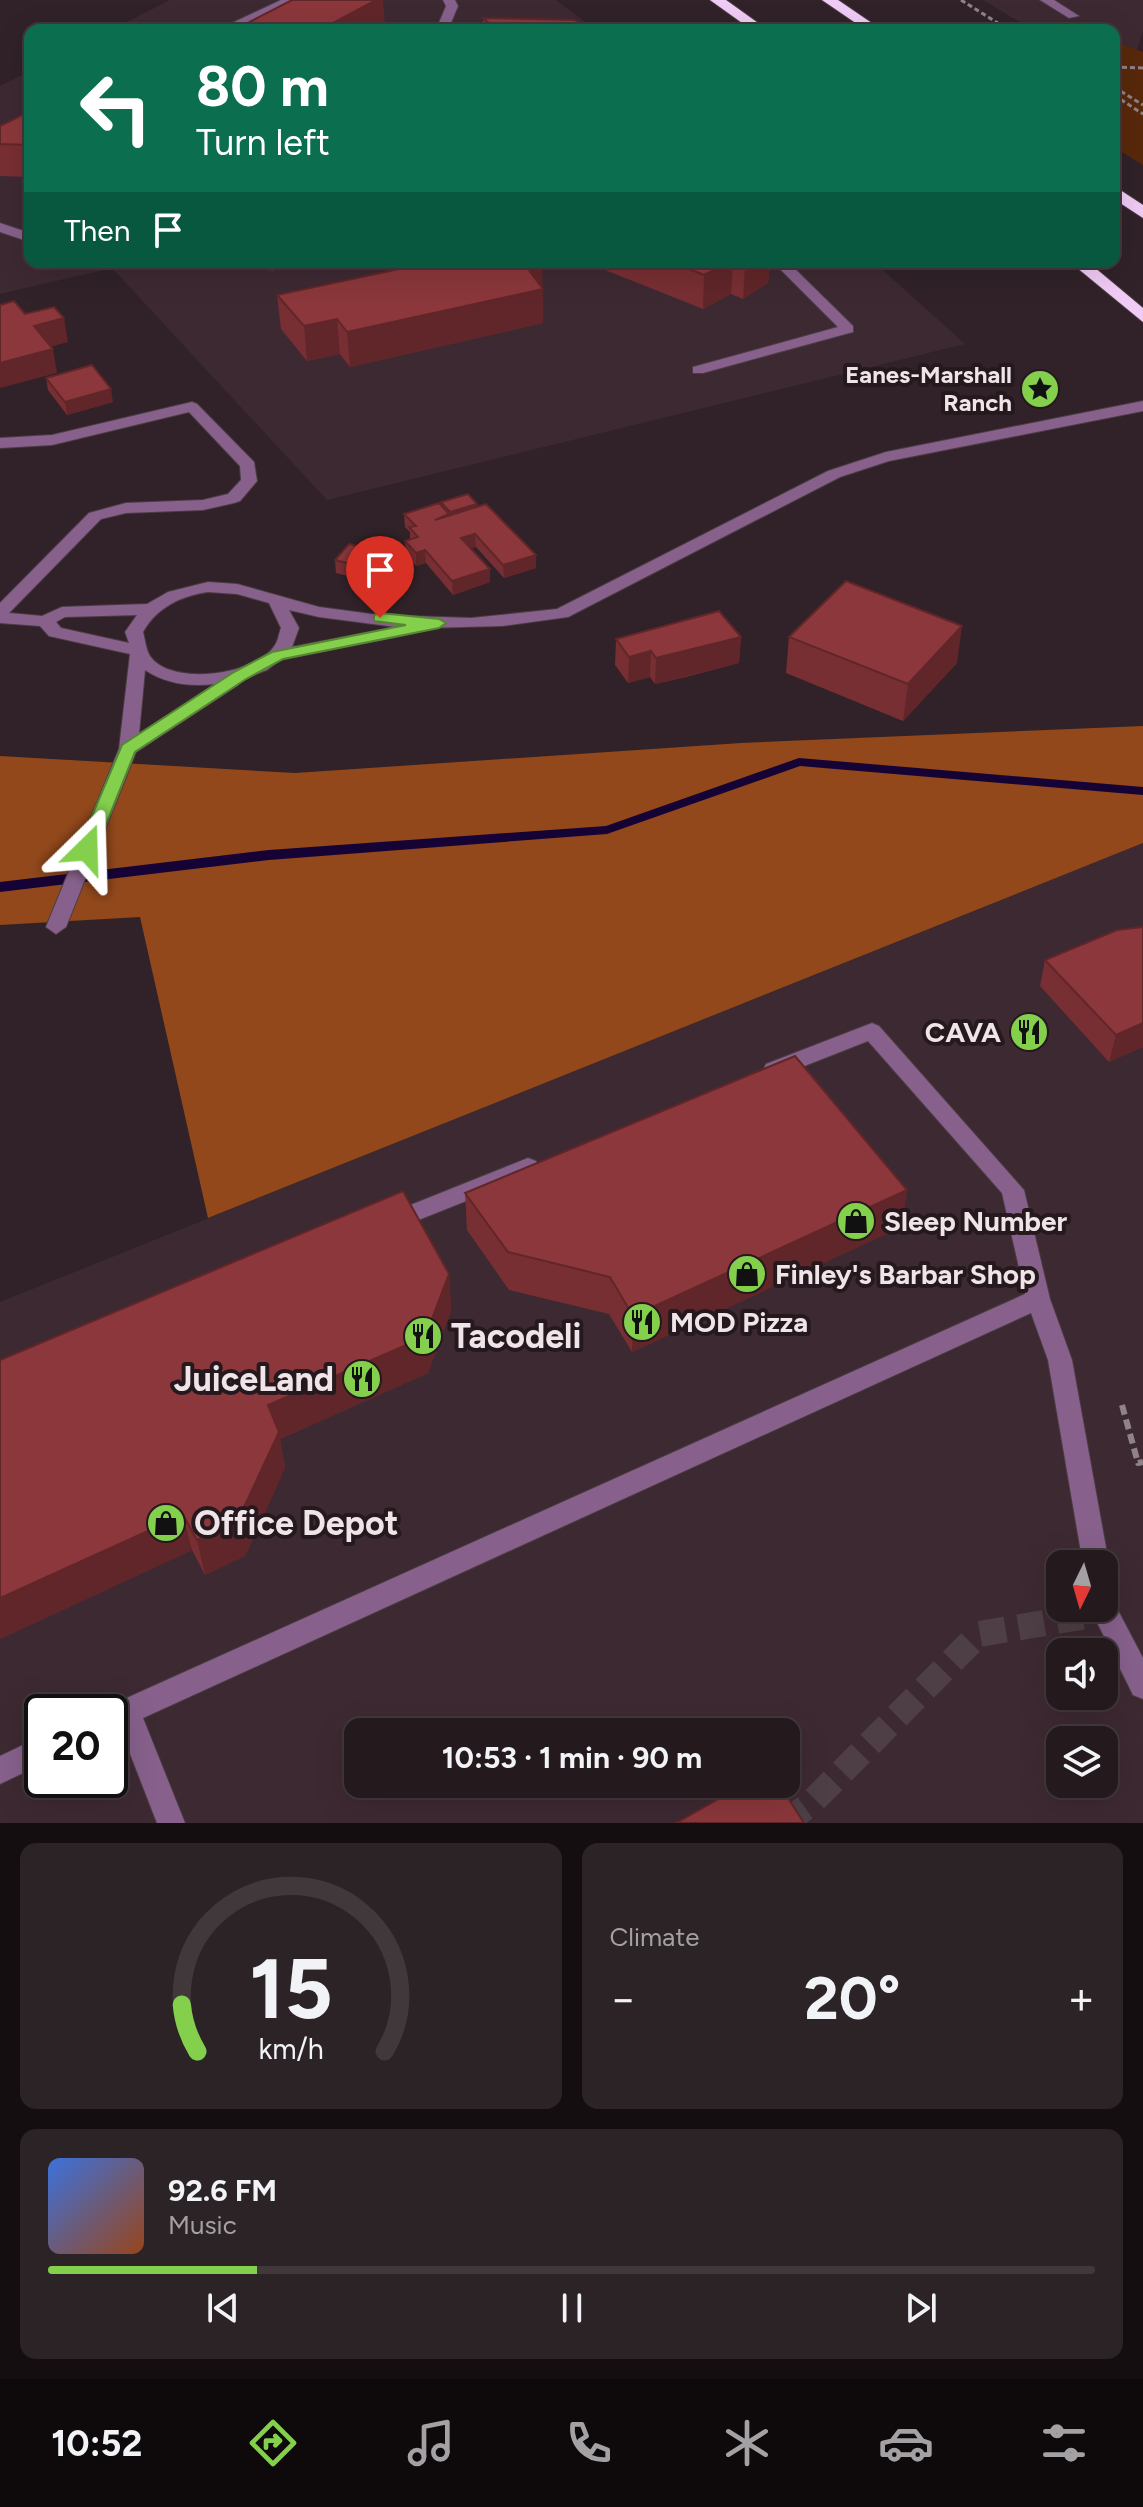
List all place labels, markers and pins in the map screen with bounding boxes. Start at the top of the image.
place label: Eanes-Marshall Ranch [845,360,1012,417]
place icon: Eanes-Marshall Ranch [1019,368,1061,410]
pin [346,536,414,618]
restaurant icon: CAVA [1008,1011,1050,1053]
place label: CAVA [925,1015,1001,1049]
shop icon: Sleep Number [835,1200,877,1242]
place label: Sleep Number [884,1204,1068,1238]
shop icon: Finley's Barbar Shop [726,1253,768,1295]
place label: Finley's Barbar Shop [775,1257,1036,1291]
restaurant icon: MOD Pizza [621,1301,663,1343]
place label: MOD Pizza [670,1305,808,1339]
restaurant icon: Tacodeli [402,1315,444,1357]
place label: Tacodeli [451,1316,581,1357]
restaurant icon: JuiceLand [341,1358,383,1400]
place label: JuiceLand [174,1359,334,1400]
shop icon: Office Depot [145,1502,187,1544]
place label: Office Depot [194,1503,398,1544]

